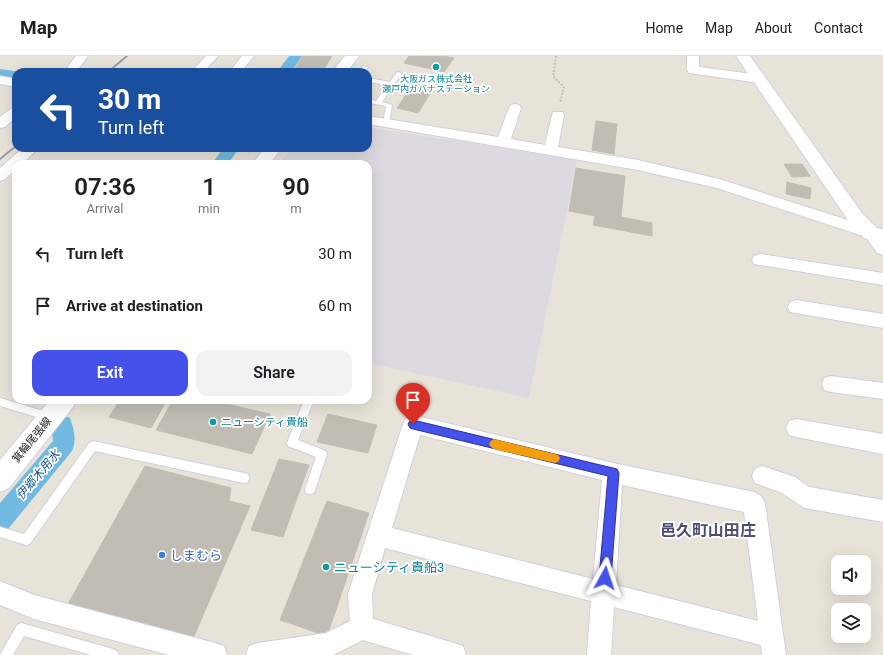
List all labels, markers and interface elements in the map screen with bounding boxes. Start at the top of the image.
text: Map [20,16,58,39]
text: Home [645,20,683,36]
text: Map [705,20,733,36]
text: About [755,20,792,36]
text: Contact [814,20,863,36]
marker: 大阪ガス株式会社 瀬戸内ガバナステーション [431,62,441,72]
place label: 大阪ガス株式会社 瀬戸内ガバナステーション [382,74,490,94]
text: 30 m [98,83,161,116]
icon: left [32,84,84,136]
text: Turn left [98,117,164,138]
text: 07:36 [74,173,136,201]
text: 1 [202,173,216,201]
text: 90 [282,173,310,201]
text: Arrival [87,201,124,216]
text: min [198,201,220,216]
text: m [290,201,302,216]
icon: left [32,243,54,265]
text: Turn left [66,245,123,263]
text: 30 m [318,245,352,263]
icon: arrive [32,295,54,317]
text: Arrive at destination [66,297,203,315]
text: 60 m [318,297,352,315]
button: Exit [32,350,188,396]
button: Share [196,350,352,396]
pin [396,383,430,424]
icon: arrive [402,389,424,411]
street label: 箕輪尾張線 [10,415,54,465]
place label: ニューシティ貴船 [221,416,308,429]
marker: ニューシティ貴船 [208,417,218,427]
water label: 伊郷木用水 [13,446,64,502]
district label: 邑久町山田庄 [660,521,756,540]
place label: しまむら [170,548,222,563]
marker: しまむら [157,550,167,560]
map controls [831,555,871,643]
button: sound [831,555,871,595]
position arrow [584,557,626,599]
place label: ニューシティ貴船3 [334,560,444,575]
marker: ニューシティ貴船3 [321,562,331,572]
button: layers [831,603,871,643]

